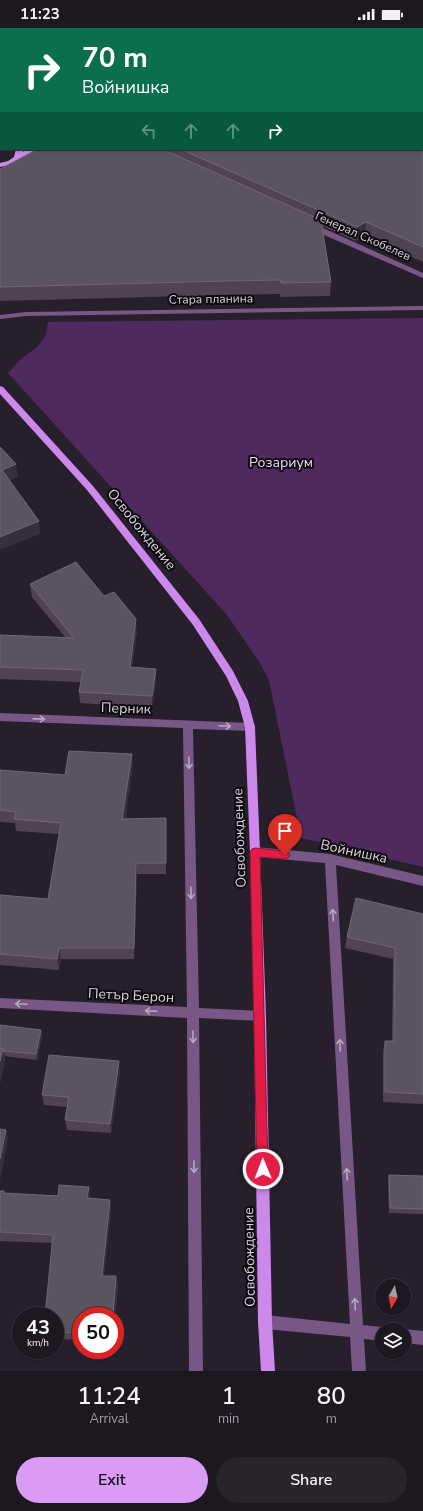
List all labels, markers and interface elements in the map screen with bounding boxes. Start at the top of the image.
text: 11:23 [20,4,60,24]
text: 70 m [82,39,148,77]
icon: right [16,44,68,96]
text: Войнишка [82,75,170,99]
icon: left [138,120,160,142]
icon: ahead [180,120,202,142]
icon: ahead [222,120,244,142]
icon: right [264,120,286,142]
street label: Генерал Скобелев [313,208,414,264]
street label: Стара планина [169,290,253,308]
park label: Розариум [249,453,313,472]
street label: Освобождение [103,485,180,574]
street label: Перник [101,698,152,719]
one-way arrow [32,715,45,722]
one-way arrow [218,722,231,730]
one-way arrow [185,756,192,769]
street label: Освобождение [228,788,251,888]
pin [268,814,302,855]
icon: arrive [274,820,296,842]
street label: Войнишка [319,835,389,868]
one-way arrow [187,886,195,899]
one-way arrow [329,909,336,922]
street label: Петър Берон [87,984,175,1007]
one-way arrow [15,1001,28,1008]
one-way arrow [145,1007,158,1014]
one-way arrow [189,1030,197,1043]
one-way arrow [337,1039,344,1052]
position arrow [242,1148,284,1190]
one-way arrow [190,1160,198,1173]
one-way arrow [344,1168,351,1181]
street label: Освобождение [239,1207,260,1307]
north arrow [375,1279,411,1315]
map controls [375,1279,411,1359]
one-way arrow [351,1298,358,1311]
speed limit sign: 50 [72,1307,124,1359]
text: 43 [26,1314,50,1341]
button: layers [375,1323,411,1359]
text: km/h [27,1336,49,1350]
text: 11:24 [77,1380,141,1412]
text: 1 [222,1380,236,1412]
text: 80 [317,1380,346,1412]
text: Arrival [89,1410,129,1428]
text: min [218,1410,239,1428]
text: m [326,1410,337,1428]
button: Exit [16,1457,208,1503]
button: Share [216,1457,407,1503]

